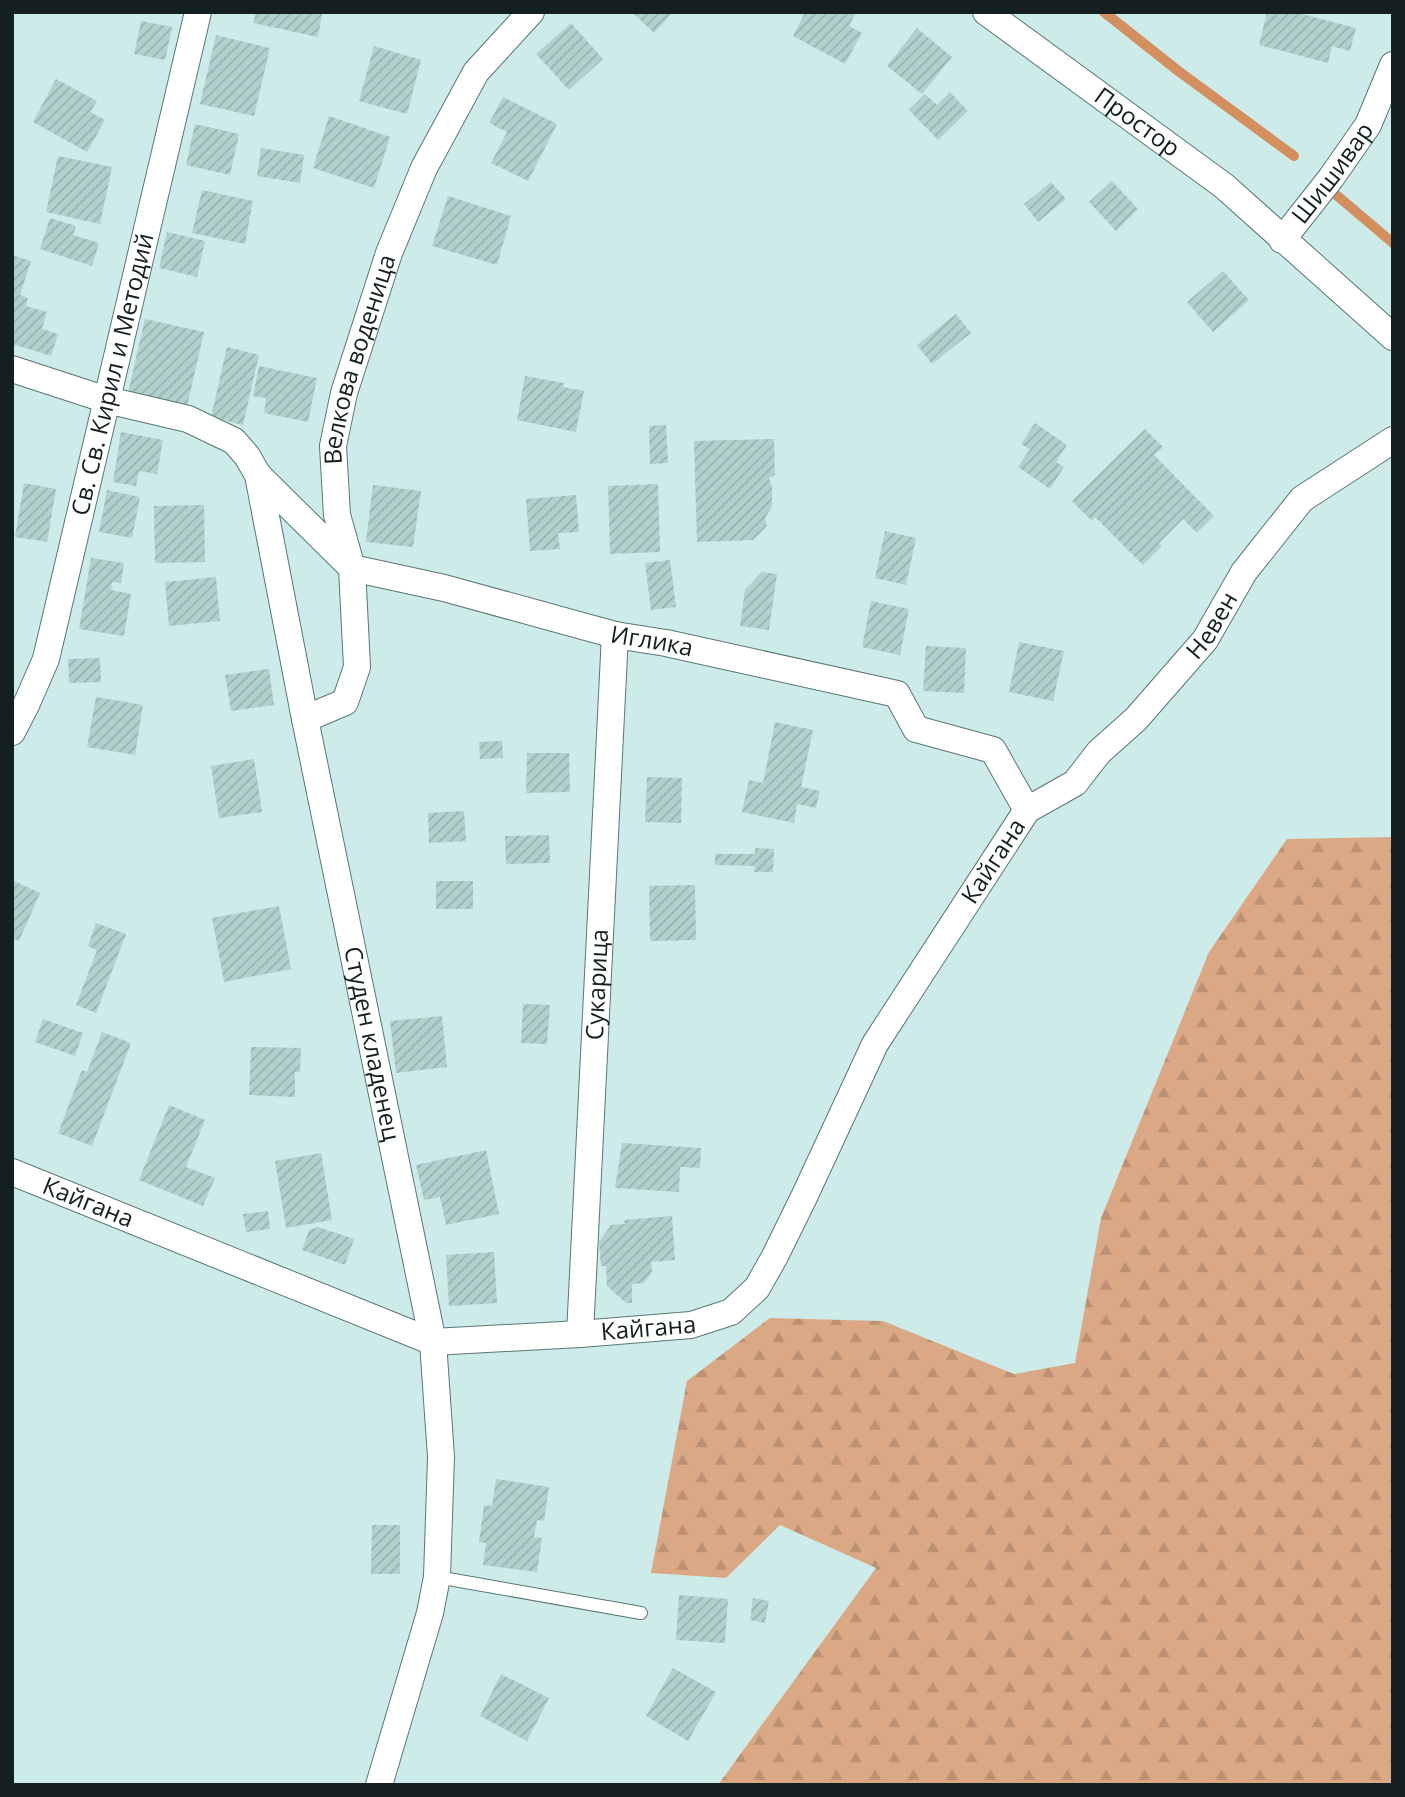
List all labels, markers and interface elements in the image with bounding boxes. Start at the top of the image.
street label: Простор [1088,79,1187,164]
street label: Шишивар [1283,115,1380,230]
street label: Св. Св. Кирил и Методий [62,229,161,519]
street label: Велкова воденица [315,250,403,465]
street label: Невен [1178,585,1244,666]
street label: Иглика [608,617,697,664]
street label: Кайгана [953,811,1032,910]
street label: Сукарица [577,928,615,1041]
street label: Студен кладенец [337,943,409,1144]
street label: Кайгана [38,1168,139,1234]
street label: Кайгана [599,1307,697,1347]

